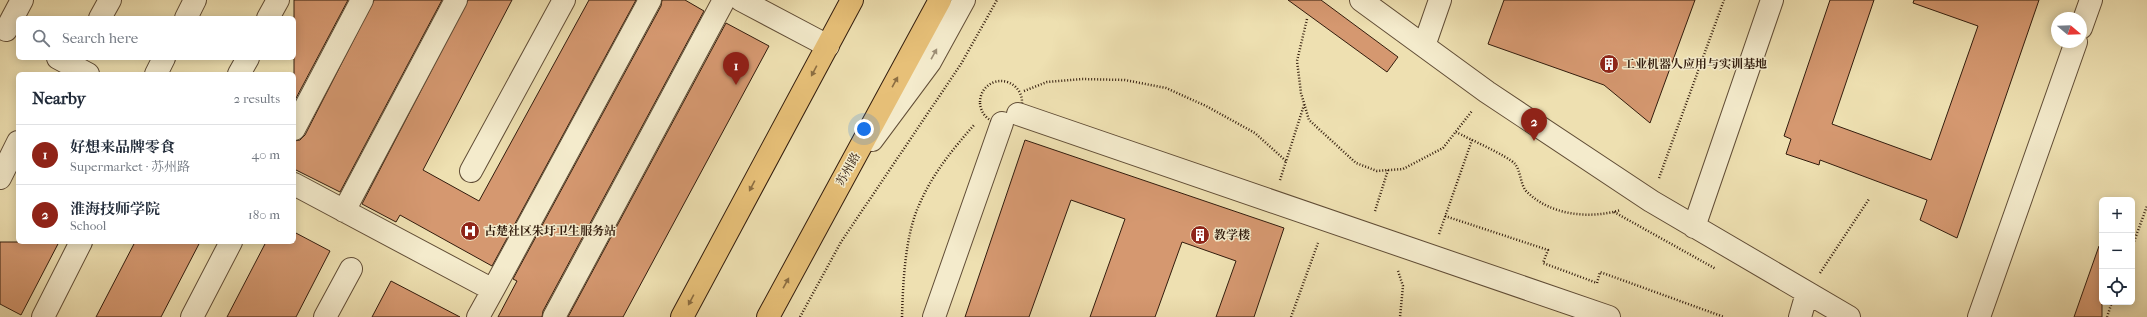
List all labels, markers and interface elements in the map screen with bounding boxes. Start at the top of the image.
north arrow [2051,12,2087,48]
search box [16,16,296,60]
icon: search [30,27,52,49]
text: Search here [62,29,138,47]
one-way arrow [931,49,938,60]
pin: 1 [723,52,749,85]
building icon: 工业机器人应用与实训基地 [1598,53,1620,75]
place label: 工业机器人应用与实训基地 [1623,57,1767,71]
one-way arrow [811,66,817,77]
one-way arrow [892,77,899,88]
text: Nearby [32,88,86,108]
text: 2 results [234,91,280,106]
pin: 2 [1521,108,1547,141]
your location [854,119,874,139]
text: 好想来品牌零食 [70,138,175,156]
text: 1 [43,147,47,162]
text: 40 m [252,147,280,162]
street label: 苏州路 [833,150,863,188]
text: Supermarket · 苏州路 [70,159,190,174]
one-way arrow [749,180,756,192]
map controls [2099,197,2135,305]
button: + [2099,197,2135,233]
text: 淮海技师学院 [70,200,160,218]
text: 2 [42,207,48,222]
text: 180 m [248,207,280,222]
text: School [70,218,106,233]
hospital icon: 古楚社区朱圩卫生服务站 [459,220,481,242]
place label: 古楚社区朱圩卫生服务站 [484,224,616,238]
building icon: 教学楼 [1189,224,1211,246]
place label: 教学楼 [1214,228,1250,242]
button: − [2099,233,2135,269]
button: locate [2099,269,2135,305]
one-way arrow [783,277,790,289]
one-way arrow [687,294,694,306]

